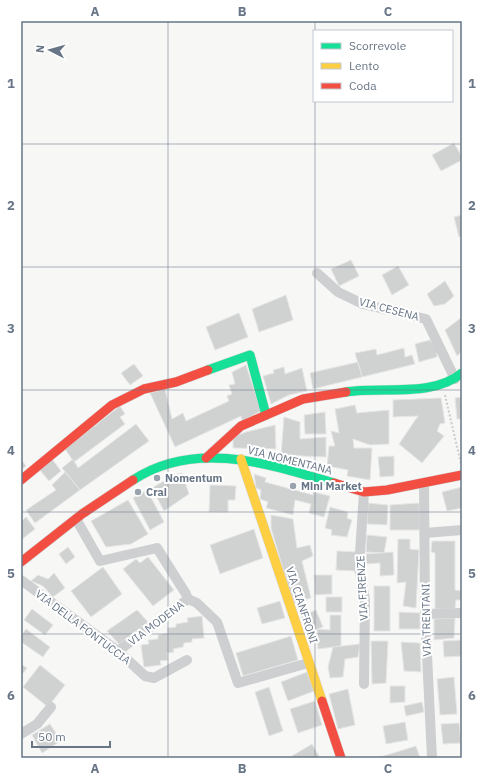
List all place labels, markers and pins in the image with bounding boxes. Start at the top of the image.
place label: Nomentum [165,471,223,485]
marker: Nomentum [152,473,162,483]
place label: Mini Market [301,479,362,493]
marker: Mini Market [288,481,298,491]
place label: Crai [146,485,167,499]
marker: Crai [133,487,143,497]

